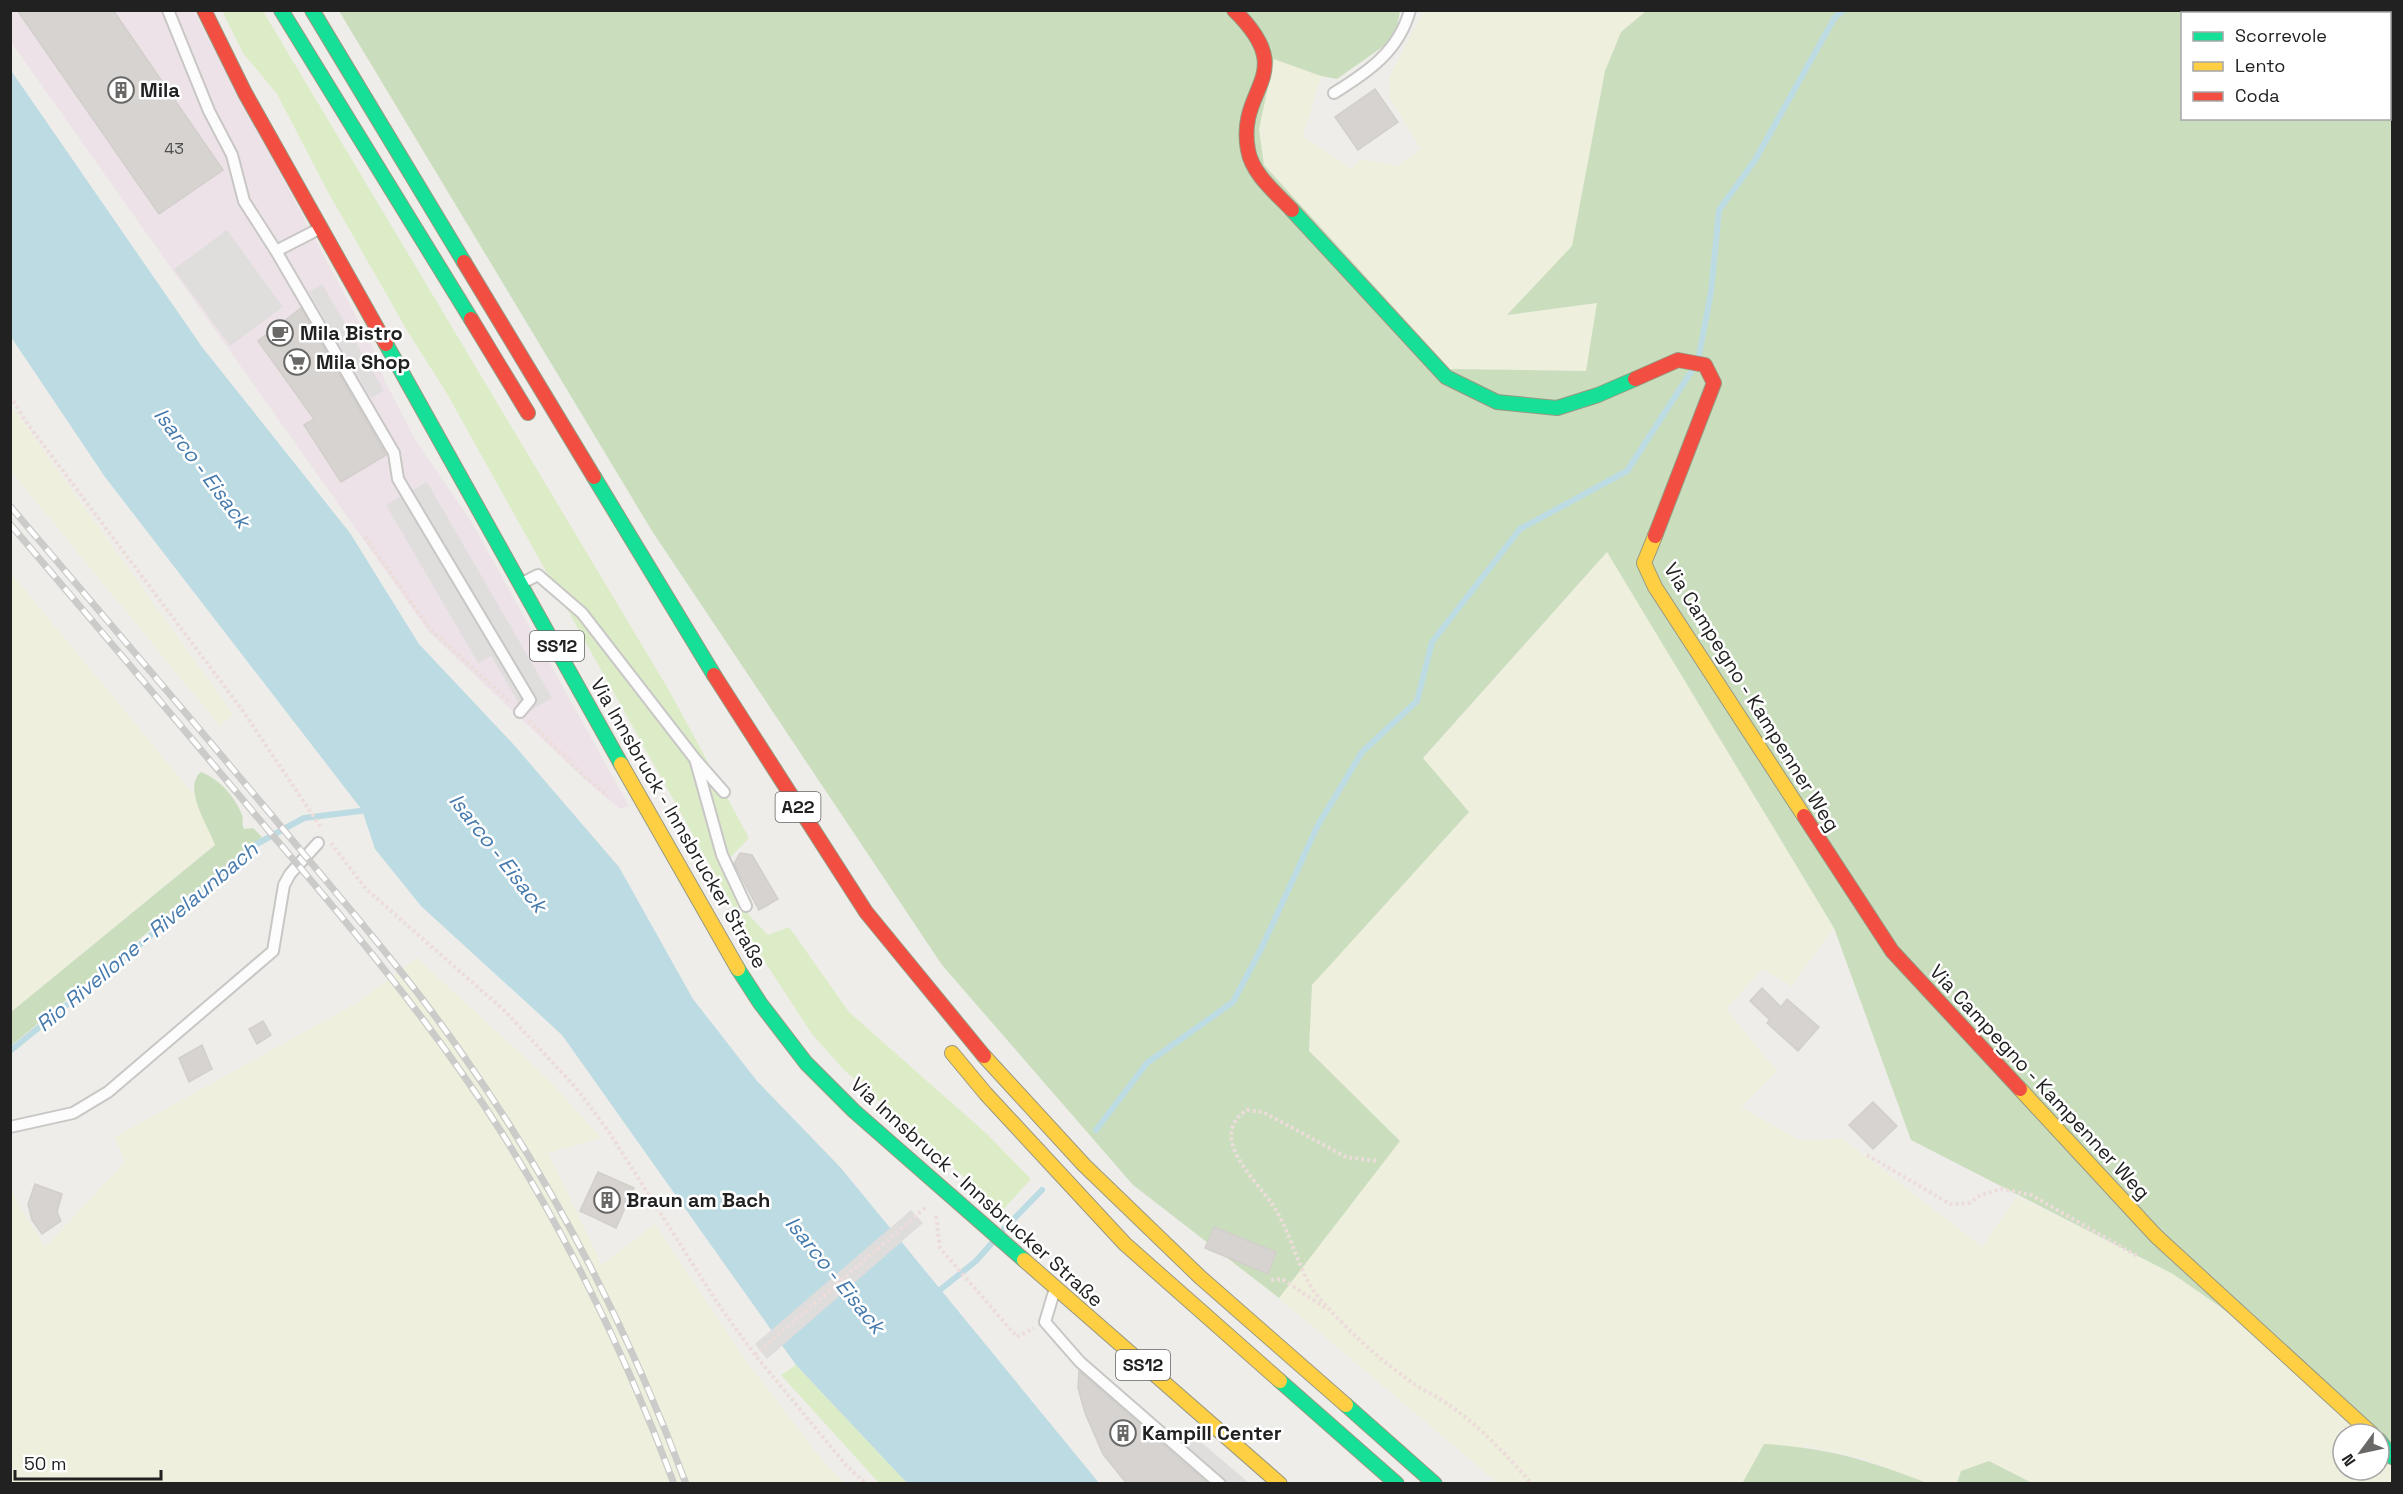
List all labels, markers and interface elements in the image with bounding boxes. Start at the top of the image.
legend [2181,12,2391,120]
text: Scorrevole [2235,24,2327,47]
text: Lento [2235,54,2285,77]
building icon: Mila [106,75,136,105]
place label: Mila [140,77,180,103]
text: Coda [2235,84,2280,107]
house number: 43 [164,138,184,159]
cafe icon: Mila Bistro [265,318,295,348]
place label: Mila Bistro [300,320,403,346]
supermarket icon: Mila Shop [282,347,312,377]
place label: Mila Shop [316,349,410,375]
water label: Isarco - Eisack [148,402,258,535]
street label: Via Campegno - Kampenner Weg [1658,558,1846,836]
road number: SS12 [530,631,584,661]
street label: Via Innsbruck - Innsbrucker Straße [585,673,773,973]
water label: Isarco - Eisack [443,788,555,920]
road number: A22 [776,792,820,822]
water label: Rio Rivellone - Rivelaunbach [30,835,264,1037]
street label: Via Campegno - Kampenner Weg [1924,959,2156,1205]
street label: Via Innsbruck - Innsbrucker Straße [845,1071,1109,1313]
building icon: Braun am Bach [592,1185,622,1215]
place label: Braun am Bach [626,1187,770,1213]
water label: Isarco - Eisack [780,1210,893,1341]
road number: SS12 [1116,1350,1170,1380]
building icon: Kampill Center [1108,1418,1138,1448]
place label: Kampill Center [1142,1420,1282,1446]
north arrow [2331,1422,2391,1482]
scale bar [15,1443,160,1481]
text: N [2337,1450,2361,1470]
text: 50 m [24,1452,66,1475]

